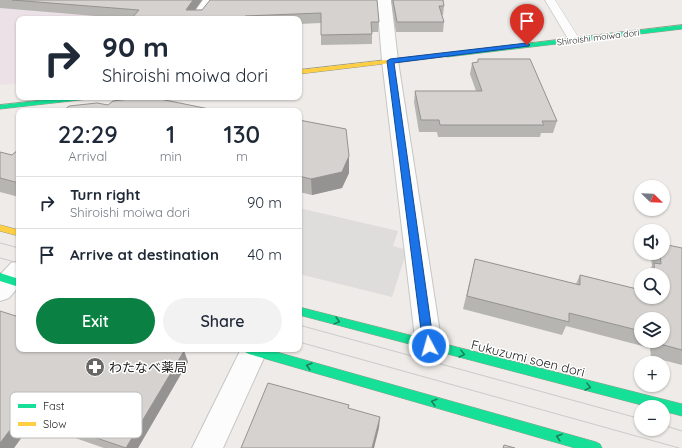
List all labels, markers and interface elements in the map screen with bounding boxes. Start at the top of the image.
pin [510,4,544,45]
icon: arrive [516,10,538,32]
street label: Shiroishi moiwa dori [556,26,640,48]
text: 90 m [102,29,169,64]
icon: right [36,32,88,84]
text: Shiroishi moiwa dori [102,64,268,87]
text: 22:29 [58,119,118,149]
text: 1 [166,119,175,149]
text: 130 [224,119,260,149]
text: Arrival [68,148,107,164]
text: min [160,148,182,164]
text: m [236,148,248,164]
north arrow [634,180,670,216]
map controls [634,180,670,436]
text: Turn right [70,185,141,204]
icon: right [36,192,58,214]
text: 90 m [247,193,282,212]
text: Shiroishi moiwa dori [70,204,190,220]
button: sound [634,224,670,260]
icon: arrive [36,244,58,266]
text: Arrive at destination [70,245,219,264]
text: 40 m [247,245,282,264]
button: search [634,268,670,304]
button: Exit [36,298,155,344]
button: Share [163,298,282,344]
button: layers [634,312,670,348]
one-way arrow [333,316,340,325]
position arrow [408,325,450,367]
street label: Fukuzumi soen dori [470,336,586,380]
one-way arrow [459,350,465,358]
pharmacy icon: わたなべ薬局 [84,356,106,378]
button: + [634,356,670,392]
place label: わたなべ薬局 [109,359,187,375]
one-way arrow [306,362,313,371]
one-way arrow [585,382,591,390]
legend [10,392,142,438]
one-way arrow [431,398,438,407]
text: Fast [43,399,65,413]
button: − [634,400,670,436]
text: Slow [43,417,67,431]
one-way arrow [556,433,563,442]

